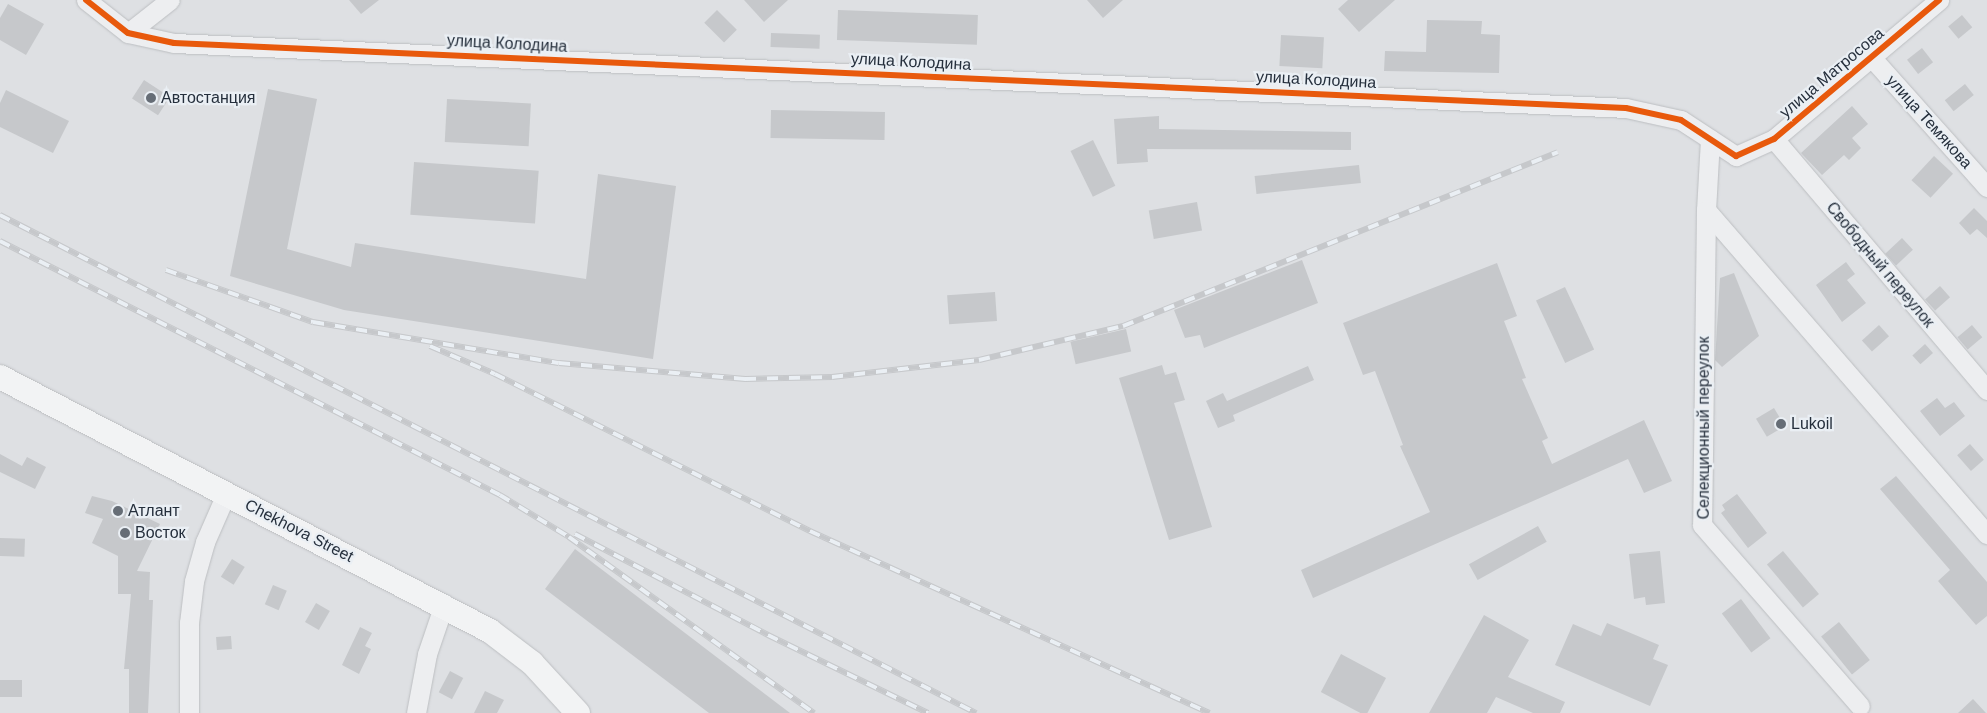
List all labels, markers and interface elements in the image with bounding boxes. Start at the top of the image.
street label: улица Матросова [1776,24,1888,122]
street label: улица Колодина [446,31,568,57]
street label: улица Колодина [850,49,972,75]
street label: улица Колодина [1255,67,1377,93]
street label: улица Темякова [1882,71,1976,173]
place label: Автостанция [161,88,256,108]
marker: Автостанция [145,92,157,104]
street label: Свободный переулок [1822,198,1938,332]
street label: Селекционный переулок [1694,337,1714,519]
place label: Lukoil [1791,414,1833,434]
marker: Lukoil [1775,418,1787,430]
street label: Chekhova Street [242,495,356,567]
place label: Атлант [128,501,180,521]
marker: Атлант [112,505,124,517]
place label: Восток [135,523,186,543]
marker: Восток [119,527,131,539]

